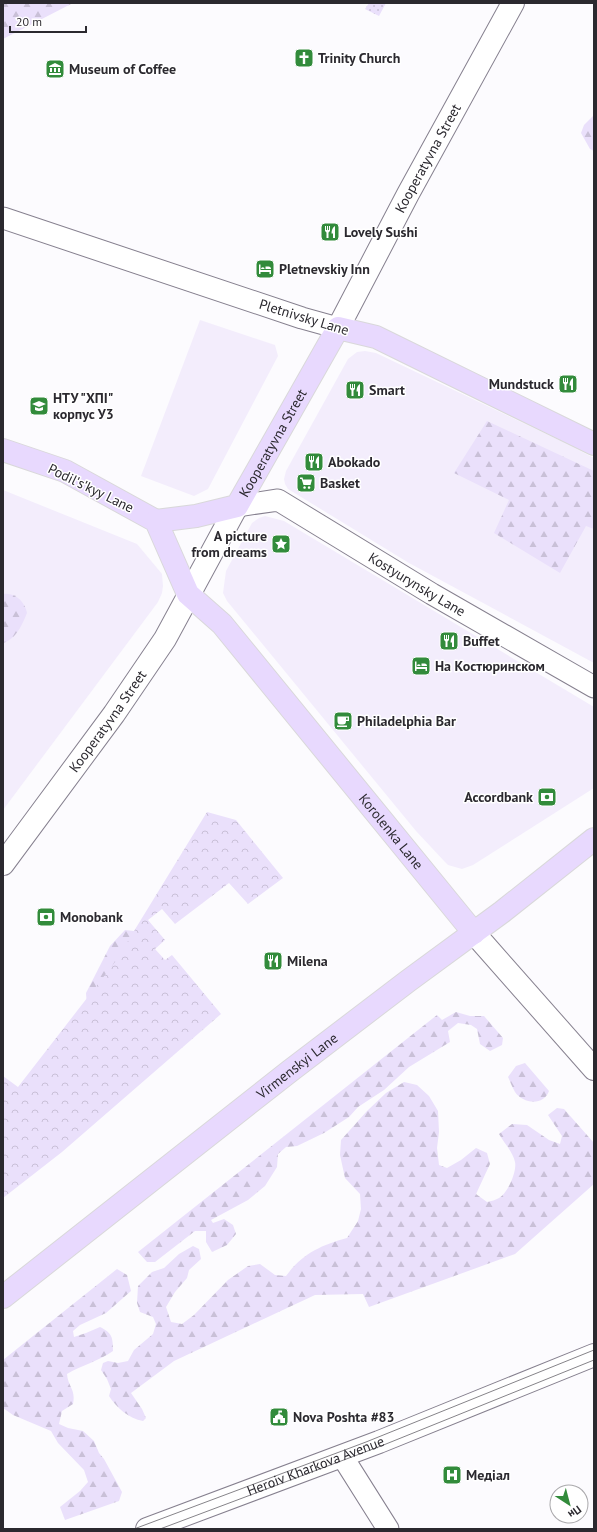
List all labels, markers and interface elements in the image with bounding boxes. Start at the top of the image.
scale bar [10,8,86,34]
text: 20 m [16,14,42,29]
church icon: Trinity Church [293,47,315,69]
place label: Trinity Church [318,49,400,67]
museum icon: Museum of Coffee [44,58,66,80]
place label: Museum of Coffee [69,60,176,78]
street label: Kooperatyvna Street [391,100,465,216]
restaurant icon: Lovely Sushi [319,221,341,243]
place label: Lovely Sushi [344,223,418,241]
hotel icon: Pletnevskiy Inn [254,258,276,280]
place label: Pletnevskiy Inn [279,260,370,278]
street label: Pletnivsky Lane [257,295,351,339]
restaurant icon: Mundstuck [557,373,579,395]
place label: Mundstuck [489,375,554,393]
restaurant icon: Smart [344,379,366,401]
place label: Smart [369,381,405,399]
street label: Kooperatyvna Street [235,385,311,500]
place label: НТУ "ХПІ" корпус У3 [53,389,114,423]
school or university icon: НТУ "ХПІ" корпус У3 [28,395,50,417]
restaurant icon: Abokado [303,451,325,473]
place label: Abokado [328,453,381,471]
street label: Podilʹsʹkyy Lane [45,460,137,516]
supermarket icon: Basket [295,472,317,494]
place label: Basket [320,474,360,492]
place label: A picture from dreams [192,527,267,561]
place icon: A picture from dreams [270,533,292,555]
street label: Kostyurynsky Lane [365,548,469,620]
restaurant icon: Buffet [438,630,460,652]
place label: Buffet [463,632,500,650]
hotel icon: На Костюринском [410,655,432,677]
place label: На Костюринском [435,657,545,675]
street label: Kooperatyvna Street [65,666,150,776]
cafe icon: Philadelphia Bar [332,710,354,732]
place label: Philadelphia Bar [357,712,456,730]
bank icon: Accordbank [536,786,558,808]
place label: Accordbank [464,788,533,806]
street label: Korolenka Lane [355,790,427,873]
bank icon: Monobank [35,906,57,928]
place label: Monobank [60,908,123,926]
restaurant icon: Milena [262,950,284,972]
place label: Milena [287,952,328,970]
street label: Virmenskyi Lane [252,1029,341,1104]
public building icon: Nova Poshta #83 [268,1406,290,1428]
place label: Nova Poshta #83 [293,1408,394,1426]
street label: Heroiv Kharkova Avenue [244,1432,387,1500]
hospital icon: Медіал [441,1464,463,1486]
place label: Медіал [466,1466,510,1484]
north arrow [549,1484,589,1524]
text: Пн [565,1503,584,1522]

